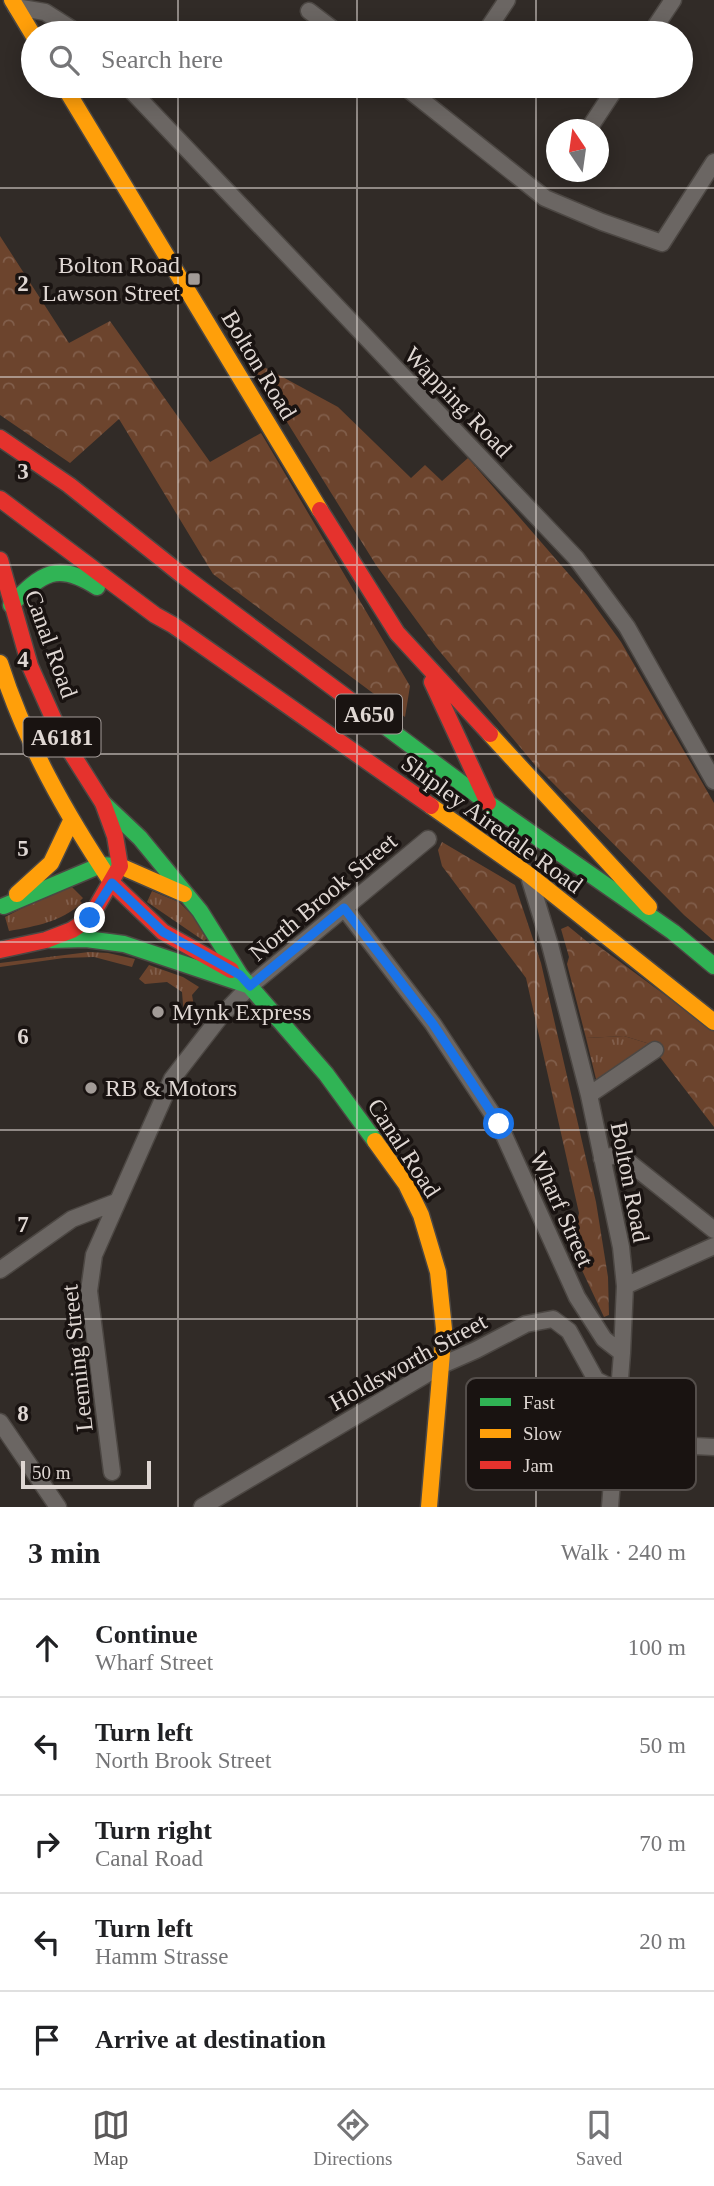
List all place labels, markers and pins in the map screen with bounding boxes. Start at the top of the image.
place label: Bolton Road Lawson Street [42,252,180,306]
marker: Bolton Road Lawson Street [186,271,202,287]
place label: Mynk Express [172,999,311,1025]
marker: Mynk Express [150,1004,166,1020]
place label: RB & Motors [105,1075,237,1101]
marker: RB & Motors [83,1080,99,1096]

